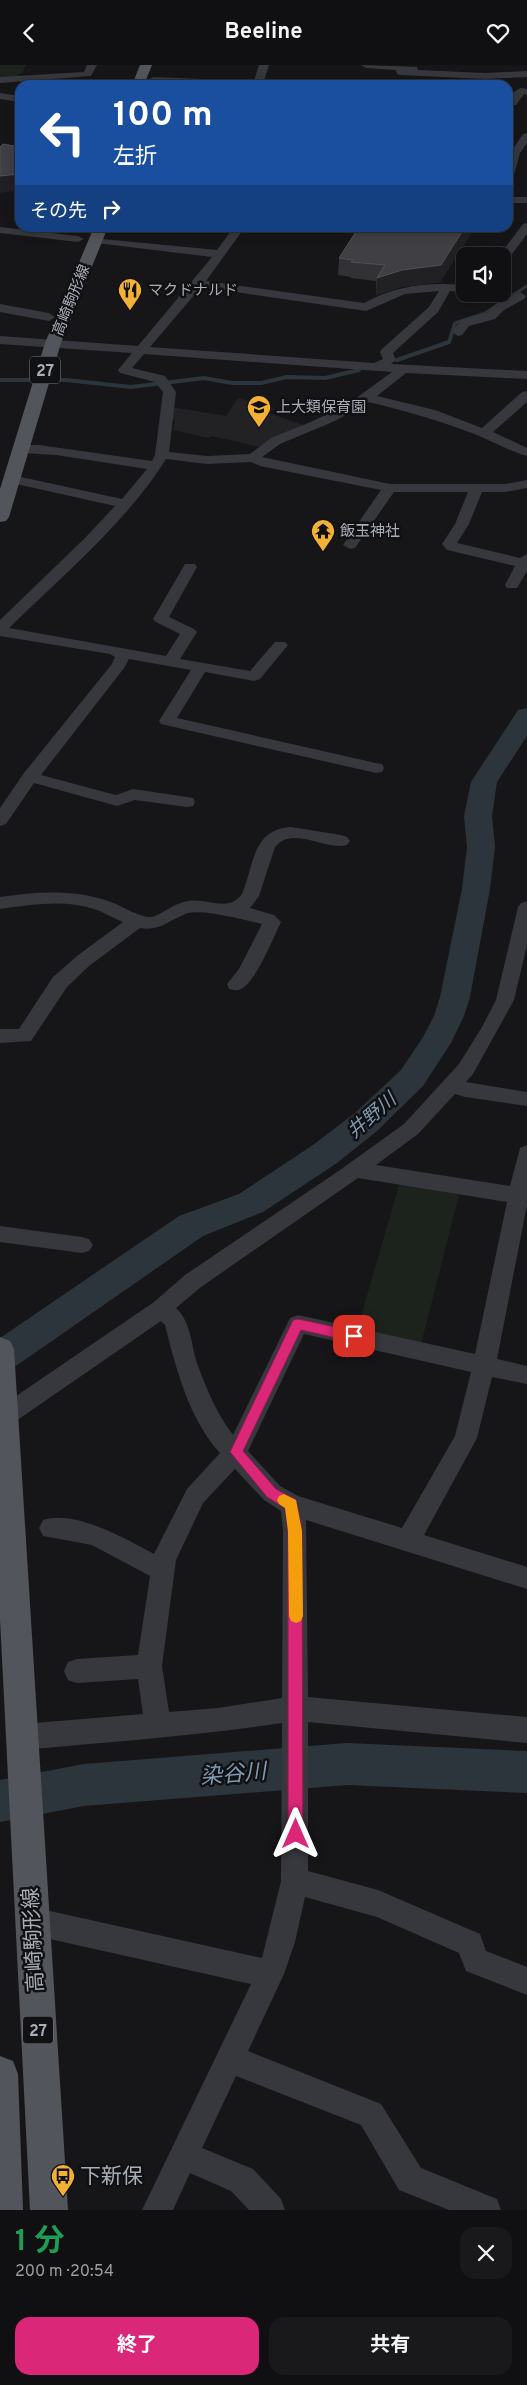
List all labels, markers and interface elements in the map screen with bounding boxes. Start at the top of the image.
icon: back [15,19,43,47]
text: Beeline [224,19,303,46]
icon: heart [484,19,512,47]
text: 100 m [113,94,213,138]
icon: left [30,100,95,165]
text: 左折 [113,144,157,171]
icon: right [97,195,125,223]
text: その先 [30,200,87,224]
map controls [456,247,511,302]
button: sound [456,247,511,302]
street label: 高崎駒形線 [50,262,95,339]
restaurant icon: マクドナルド [117,277,143,311]
place label: マクドナルド [148,282,238,301]
road number: 27 [30,357,60,383]
school or university icon: 上大類保育園 [246,394,272,428]
place label: 上大類保育園 [276,399,366,418]
temple icon: 飯玉神社 [310,518,336,552]
place label: 飯玉神社 [340,523,400,542]
water label: 井野川 [343,1087,403,1144]
pin [333,1315,375,1357]
icon: arrive [340,1322,368,1350]
water label: 染谷川 [199,1759,269,1792]
position arrow [269,1807,321,1859]
street label: 高崎駒形線 [18,1887,51,1993]
road number: 27 [23,2017,53,2043]
bus stop icon: 下新保 [50,2163,76,2197]
place label: 下新保 [80,2164,143,2191]
text: 1 分 [15,2224,65,2261]
button: close [460,2227,512,2279]
text: 200 m · 20:54 [15,2262,114,2282]
button: 終了 [15,2317,259,2375]
button: 共有 [269,2317,512,2375]

